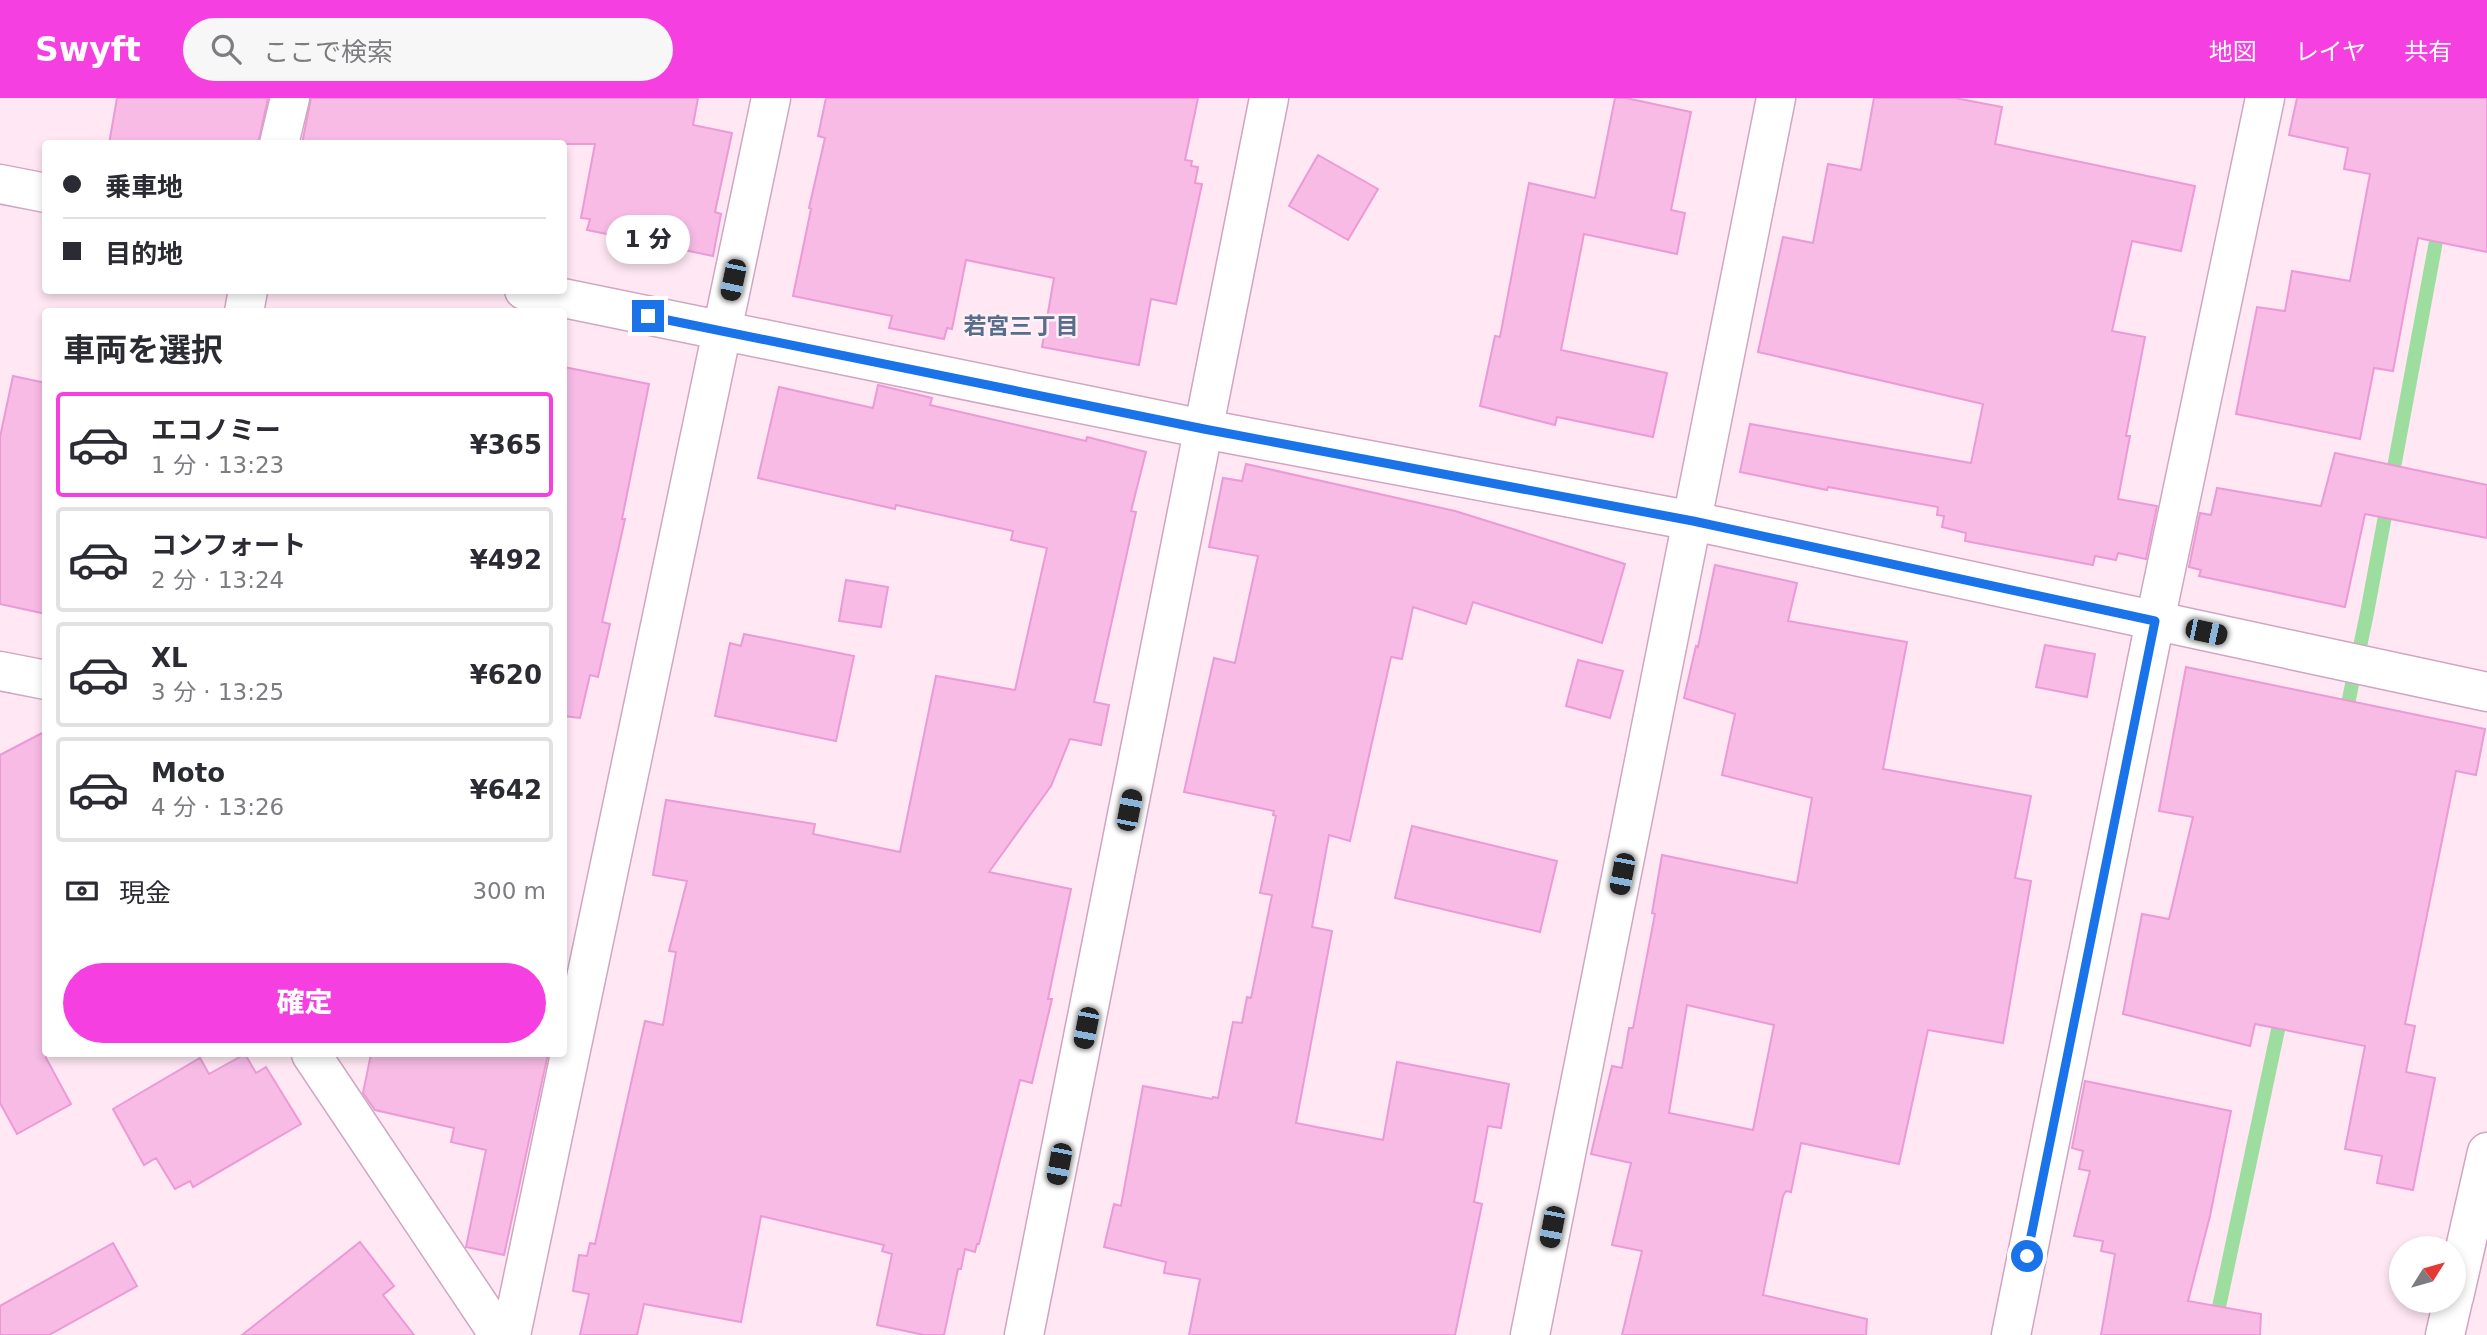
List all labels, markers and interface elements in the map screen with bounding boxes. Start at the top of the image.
search box [183,18,673,81]
text: Swyft [35,30,141,69]
icon: search [207,30,245,68]
text: ここで検索 [263,37,393,67]
text: 地図 [2209,38,2257,66]
text: レイヤ [2295,38,2366,66]
text: 共有 [2404,38,2452,66]
text: 乗車地 [105,172,183,202]
callout: 1 分 [606,214,690,264]
text: 1 分 [624,226,672,252]
text: 目的地 [105,239,183,269]
car [719,257,748,303]
route end [632,300,664,332]
district label: 若宮三丁目 [964,313,1079,339]
text: 車両を選択 [63,331,223,369]
icon: car [67,413,130,476]
text: エコノミー [151,415,281,445]
text: ¥365 [470,430,542,460]
text: 1 分 · 13:23 [151,452,284,478]
icon: car [67,528,130,591]
text: コンフォート [151,530,306,560]
text: ¥492 [470,545,542,575]
text: 2 分 · 13:24 [151,567,284,593]
car [2184,617,2229,647]
icon: car [67,643,130,706]
text: XL [151,643,188,673]
text: ¥620 [470,660,542,690]
text: 3 分 · 13:25 [151,679,284,705]
icon: car [67,758,130,821]
text: Moto [151,758,225,788]
text: ¥642 [470,775,542,805]
car [1115,787,1144,833]
text: 4 分 · 13:26 [151,794,284,820]
car [1608,851,1637,897]
icon: cash [63,872,101,910]
text: 現金 [119,878,171,908]
text: 300 m [472,878,546,904]
button: 確定 [63,963,546,1043]
car [1072,1005,1101,1051]
car [1045,1141,1074,1187]
car [1538,1204,1567,1250]
north arrow [2389,1236,2466,1312]
map controls [2389,1236,2466,1313]
route start [2011,1240,2043,1272]

